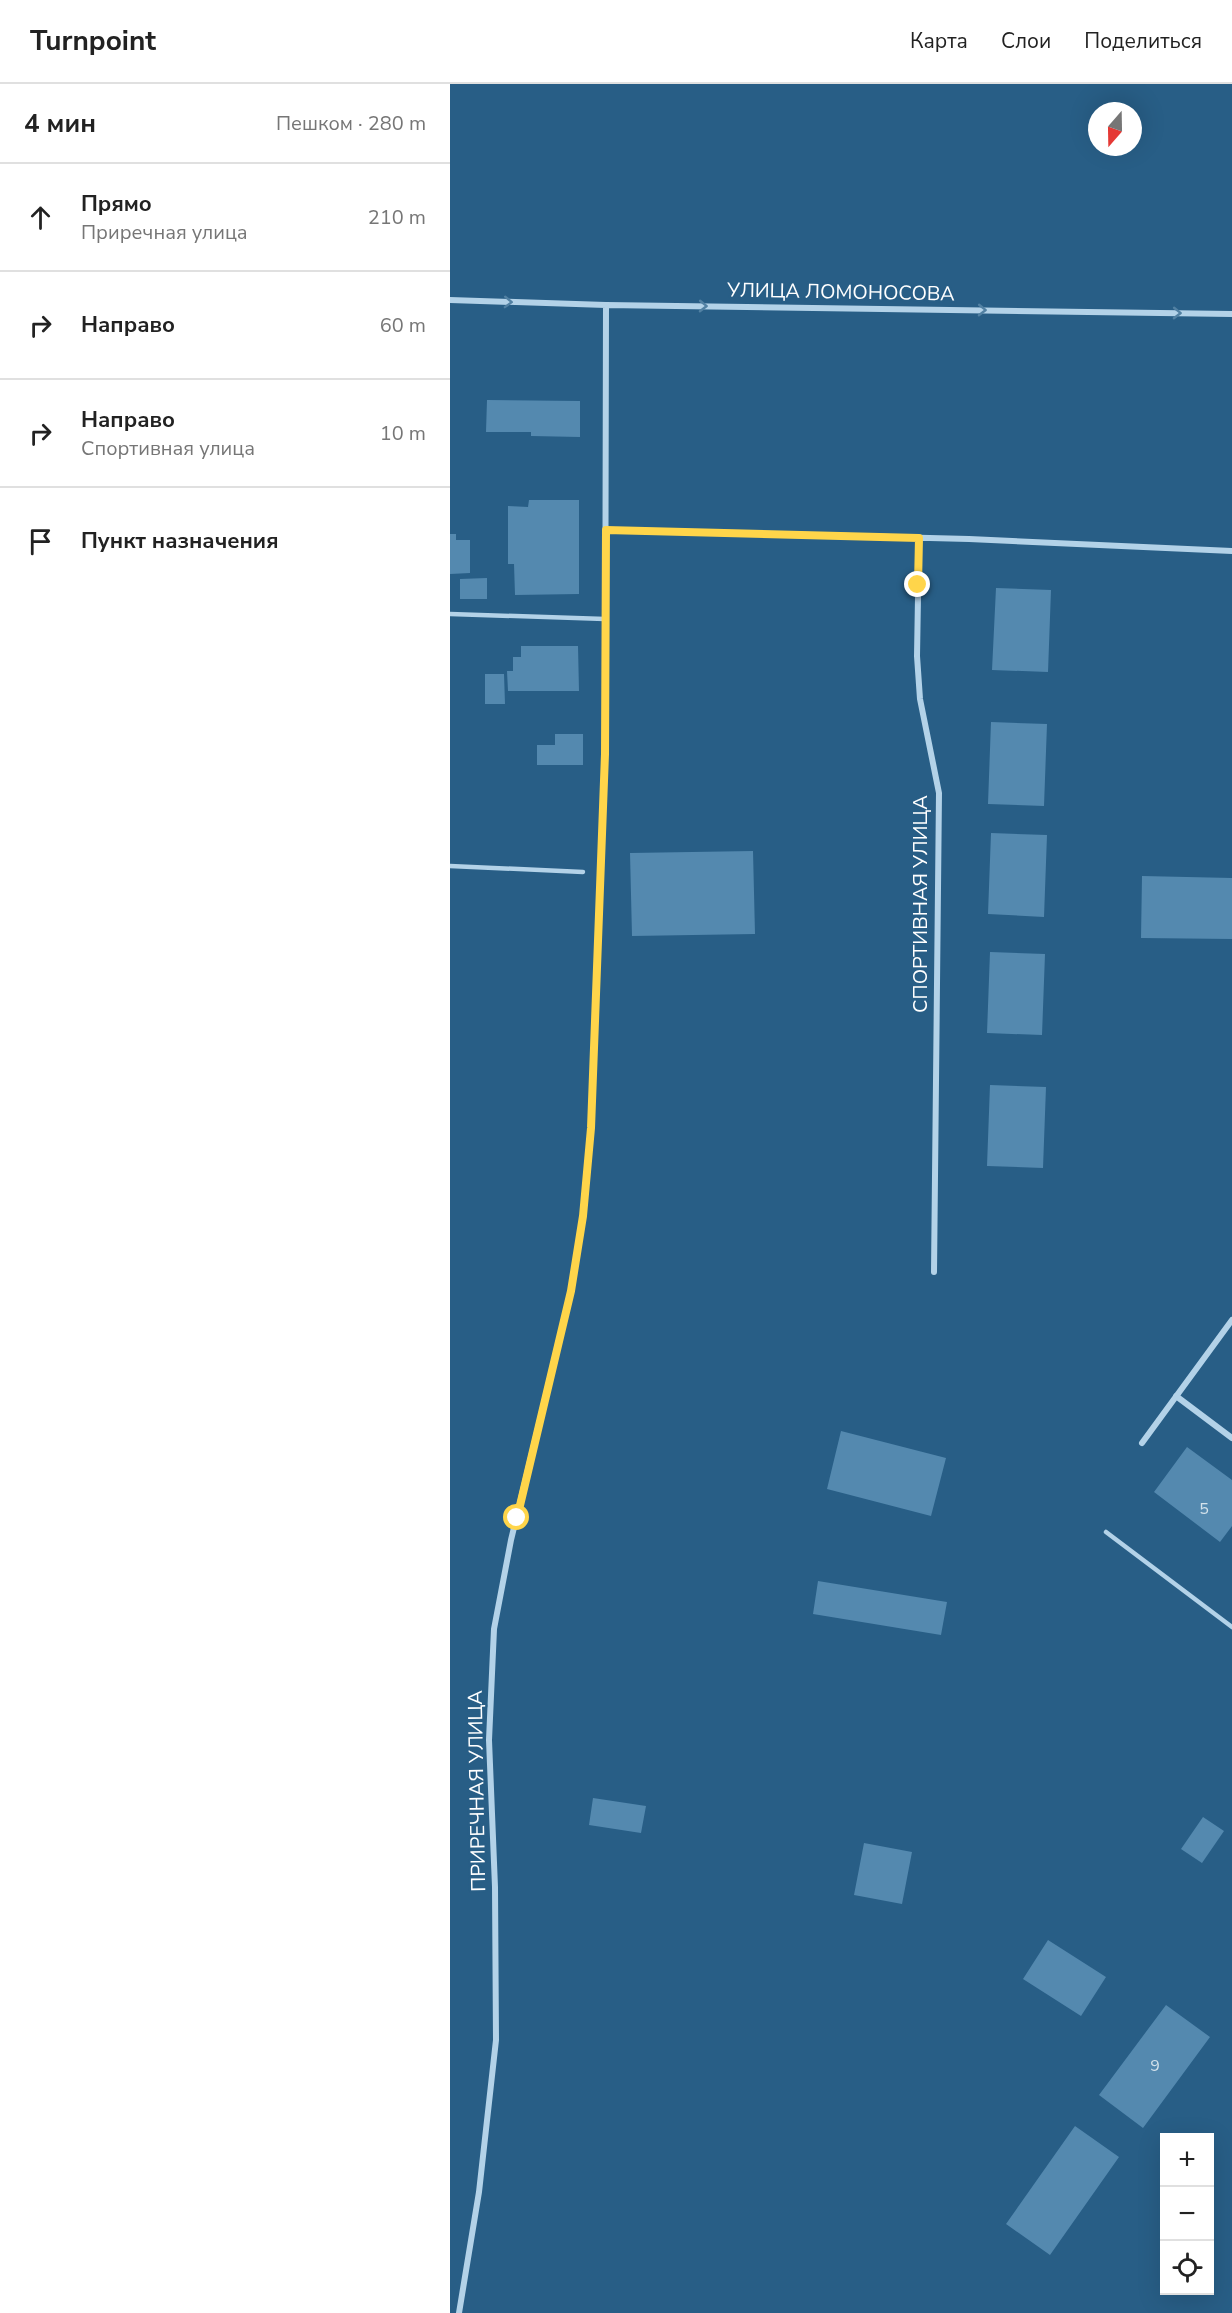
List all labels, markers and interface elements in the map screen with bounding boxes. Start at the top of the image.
text: Turnpoint [30,22,156,60]
text: Карта [910,27,968,55]
text: Слои [1001,27,1051,55]
text: Поделиться [1084,27,1202,55]
north arrow [1088,102,1142,156]
text: 4 мин [24,106,96,141]
text: Пешком · 280 m [276,110,426,137]
text: Прямо [81,189,152,219]
icon: ahead [24,201,57,234]
text: 210 m [368,204,426,231]
text: Приречная улица [81,219,248,246]
street label: УЛИЦА ЛОМОНОСОВА [726,276,955,307]
one-way arrow [504,296,513,308]
one-way arrow [699,300,708,312]
one-way arrow [978,304,987,316]
one-way arrow [1173,307,1182,319]
icon: right [24,309,57,342]
text: Направо [81,310,175,340]
text: 60 m [380,312,426,339]
text: Направо [81,405,175,435]
icon: right [24,417,57,450]
text: 10 m [380,420,426,447]
text: Спортивная улица [81,435,255,462]
icon: arrive [24,525,57,558]
text: Пункт назначения [81,526,279,556]
route end [904,571,930,597]
street label: СПОРТИВНАЯ УЛИЦА [907,795,934,1013]
house number: 5 [1199,1498,1209,1520]
route start [503,1504,529,1530]
street label: ПРИРЕЧНАЯ УЛИЦА [462,1690,492,1892]
house number: 9 [1150,2055,1160,2077]
map controls [1160,2133,1214,2295]
button: + [1160,2133,1214,2187]
button: − [1160,2187,1214,2241]
button: locate [1160,2241,1214,2295]

